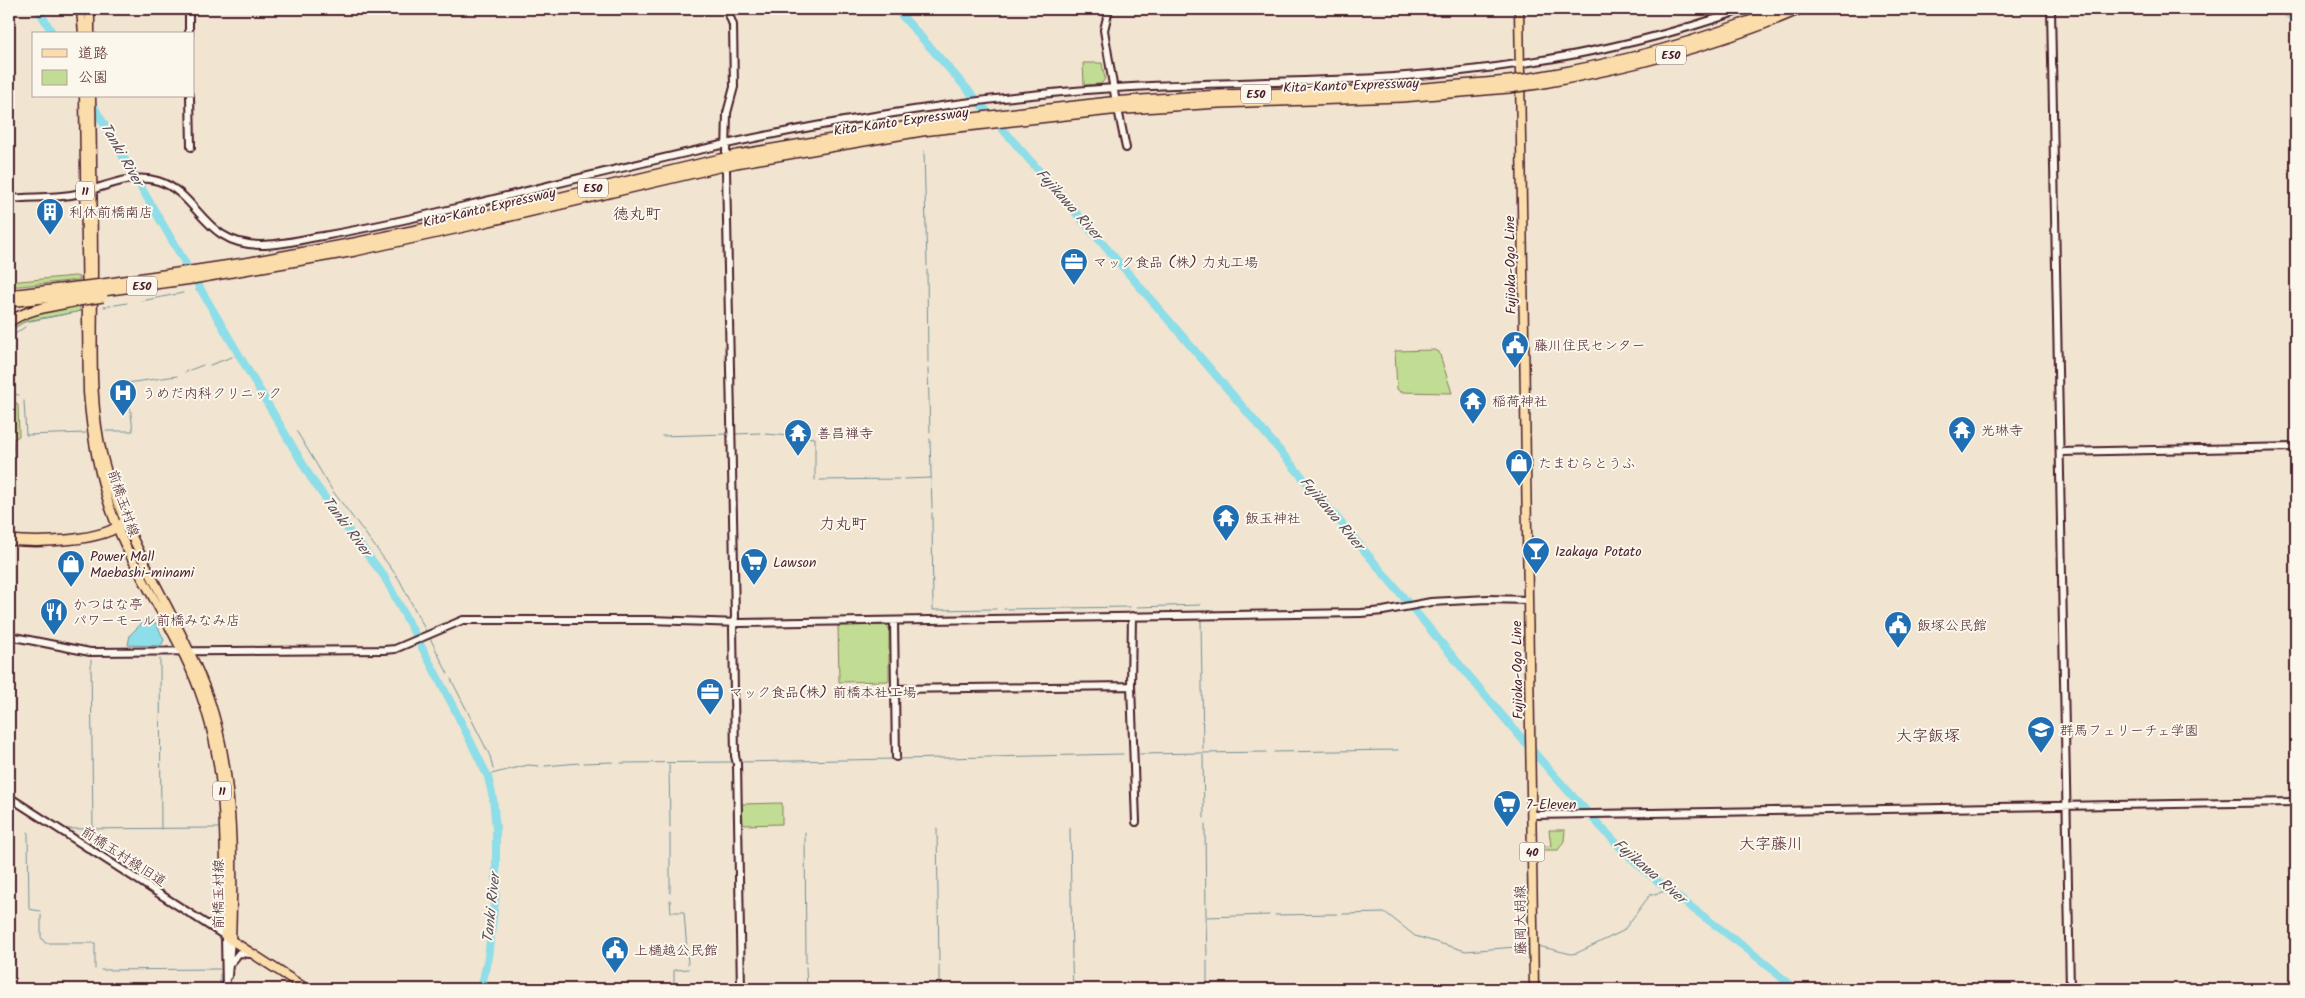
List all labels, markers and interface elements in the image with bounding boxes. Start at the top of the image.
legend [32,32,195,98]
text: 道路 [78,42,108,66]
road number: E50 [1656,46,1686,64]
text: 公園 [78,66,108,90]
street label: Kita-Kanto Expressway [1283,73,1420,99]
road number: E50 [1241,85,1271,104]
street label: Kita-Kanto Expressway [832,102,970,142]
water label: Tanki River [93,118,151,193]
water label: Fujikawa River [1029,163,1109,248]
road number: E50 [578,178,608,198]
road number: 11 [76,182,94,200]
street label: Kita-Kanto Expressway [421,182,558,234]
building icon: 利休前橋南店 [35,197,65,236]
place label: 利休前橋南店 [69,202,153,224]
district label: 徳丸町 [613,202,661,227]
street label: Fujioka-Ogo Line [1499,215,1523,315]
office icon: マック食品 (株) 力丸工場 [1059,247,1089,286]
place label: マック食品 (株) 力丸工場 [1093,252,1258,274]
road number: E50 [127,276,157,296]
public building icon: 藤川住民センター [1500,330,1530,369]
place label: 藤川住民センター [1534,335,1645,357]
hospital icon: うめだ内科クリニック [108,378,138,417]
place label: うめだ内科クリニック [142,383,282,405]
temple icon: 稲荷神社 [1458,386,1488,425]
place label: 稲荷神社 [1492,391,1548,413]
temple icon: 光琳寺 [1947,415,1977,454]
temple icon: 善昌禅寺 [783,418,813,457]
place label: 光琳寺 [1981,420,2023,442]
place label: 善昌禅寺 [817,423,873,445]
shop icon: たまむらとうふ [1504,448,1534,487]
place label: たまむらとうふ [1538,453,1635,475]
street label: 前橋玉村線 [101,467,145,540]
water label: Fujikawa River [1293,471,1371,558]
water label: Tanki River [316,491,379,564]
temple icon: 飯玉神社 [1211,503,1241,542]
place label: 飯玉神社 [1245,508,1301,530]
district label: 力丸町 [819,512,867,537]
bar icon: Izakaya Potato [1521,536,1551,575]
place label: Izakaya Potato [1555,541,1642,563]
place label: Power Mall Maebashi-minami [90,546,195,584]
supermarket icon: Lawson [739,547,769,586]
shop icon: Power Mall Maebashi-minami [56,549,86,588]
place label: Lawson [773,552,816,574]
place label: かつはな亭 パワーモール前橋みなみ店 [73,594,240,632]
restaurant icon: かつはな亭 パワーモール前橋みなみ店 [39,597,69,636]
public building icon: 飯塚公民館 [1883,610,1913,649]
place label: 飯塚公民館 [1917,615,1987,637]
street label: Fujioka-Ogo Line [1506,620,1530,720]
office icon: マック食品(株) 前橋本社工場 [695,677,725,716]
place label: マック食品(株) 前橋本社工場 [729,682,916,704]
school or university icon: 群馬フェリーチェ学園 [2026,715,2056,754]
place label: 群馬フェリーチェ学園 [2060,720,2199,742]
district label: 大字飯塚 [1896,724,1960,749]
road number: 11 [213,781,231,800]
supermarket icon: 7-Eleven [1492,789,1522,828]
place label: 7-Eleven [1526,794,1576,816]
street label: 前橋玉村線旧道 [76,821,171,893]
district label: 大字藤川 [1739,832,1803,857]
water label: Fujikawa River [1607,833,1693,912]
road number: 40 [1520,842,1544,862]
street label: 前橋玉村線 [208,859,230,929]
water label: Tanki River [476,869,508,944]
street label: 藤岡大胡線 [1509,885,1533,955]
public building icon: 上樋越公民館 [600,935,630,974]
place label: 上樋越公民館 [634,940,718,962]

